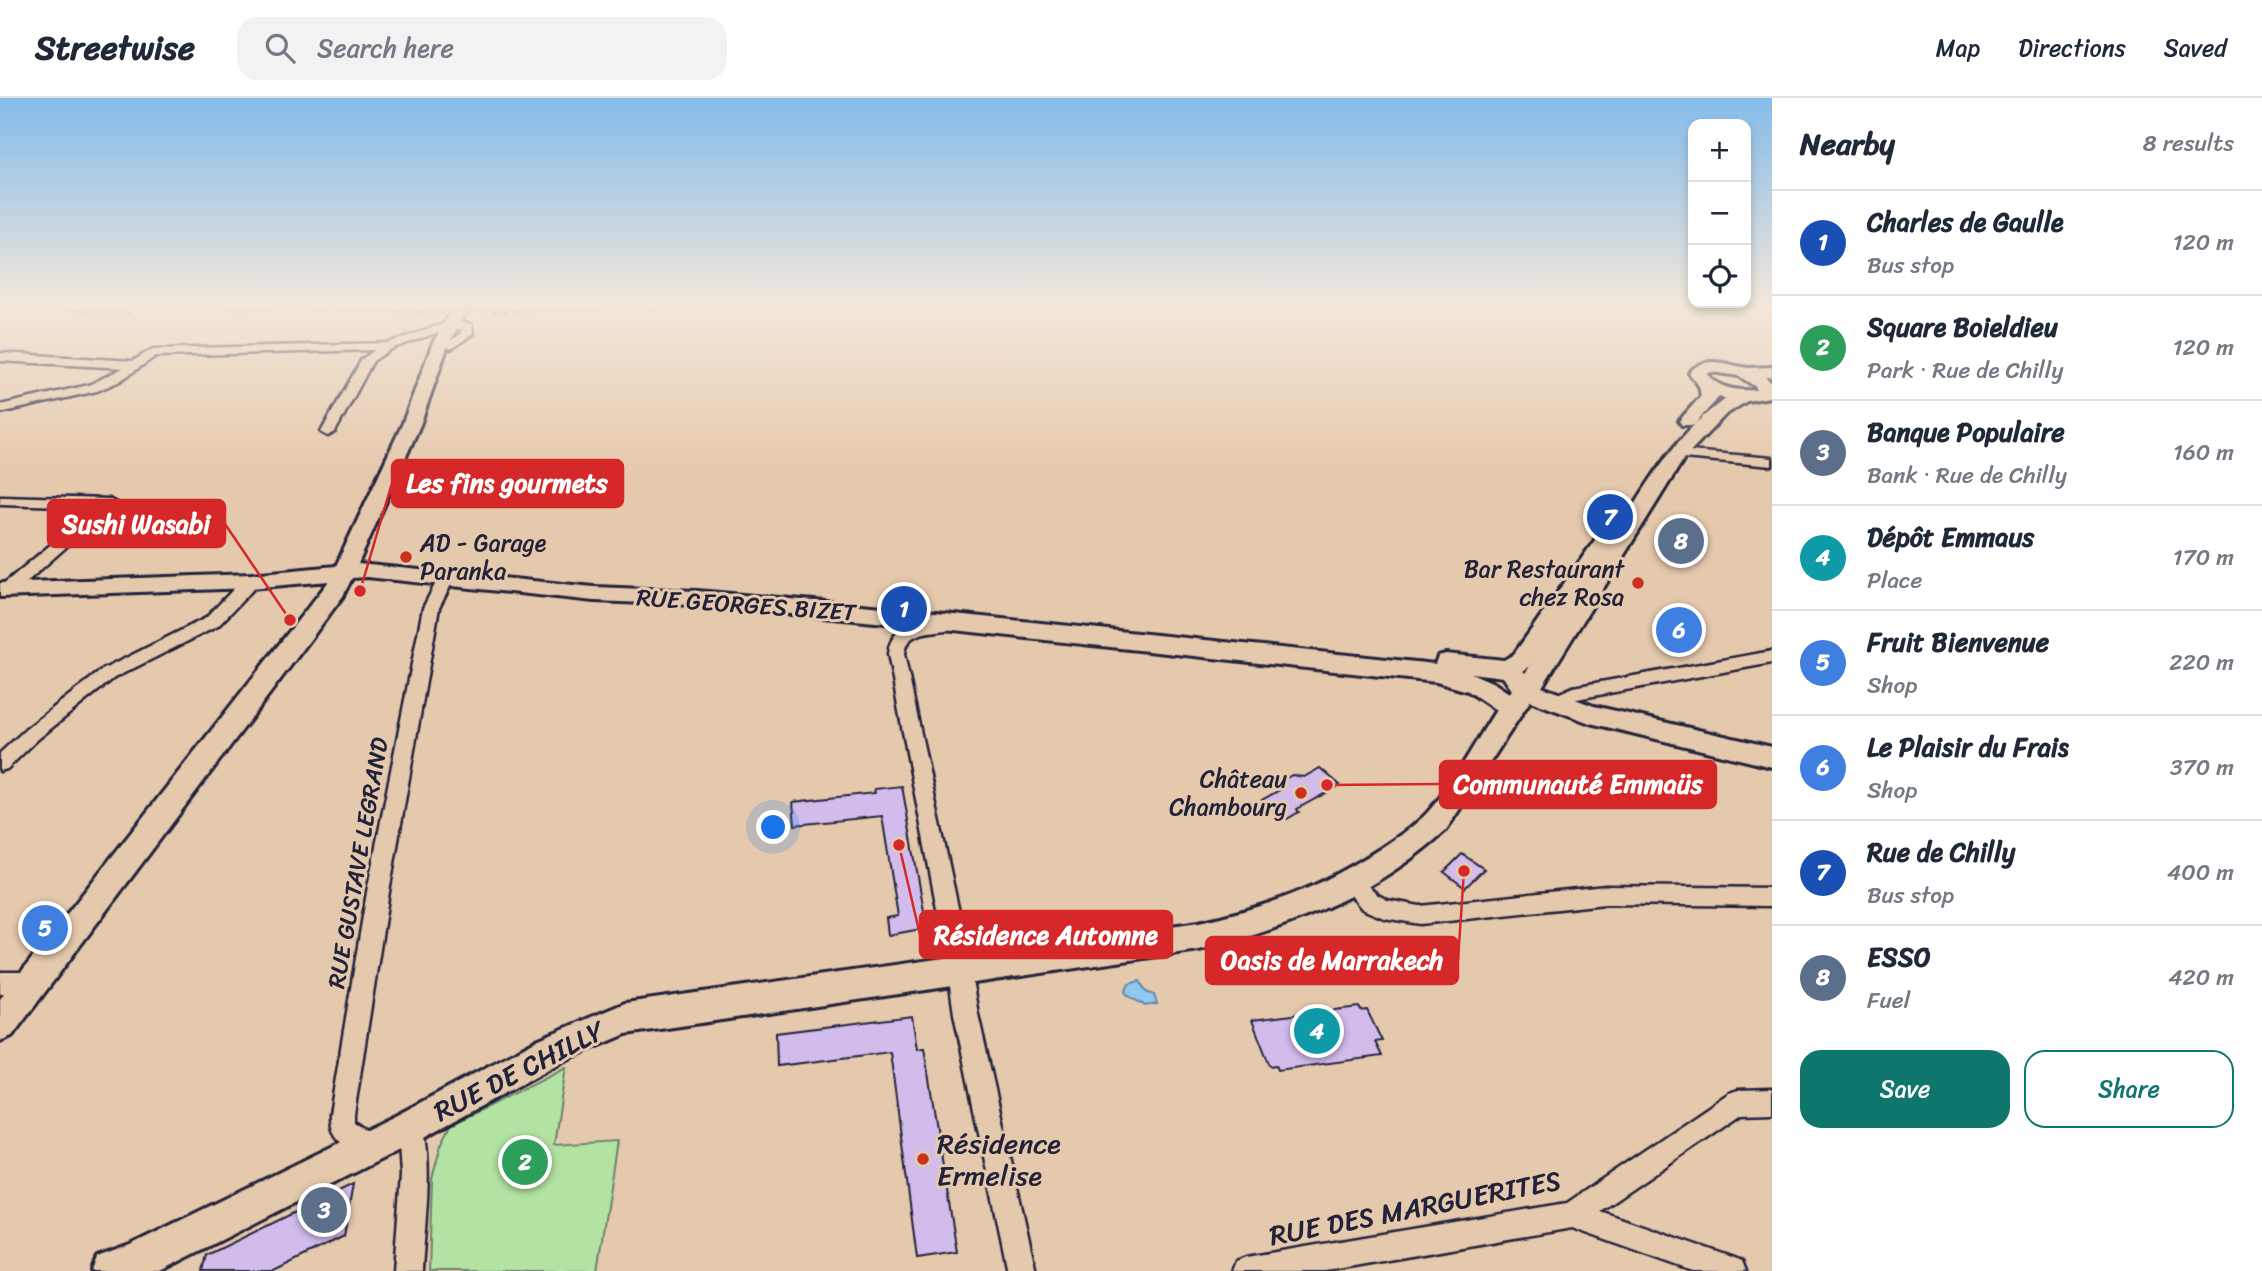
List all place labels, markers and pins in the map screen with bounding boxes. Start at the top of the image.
callout: Les fins gourmets [392,460,623,507]
pin: 7 [1587,491,1633,543]
callout: Sushi Wasabi [48,500,225,547]
pin: 8 [1658,515,1704,567]
place label: AD - Garage Paranka [419,522,547,592]
place label: Bar Restaurant chez Rosa [1464,548,1625,618]
marker: AD - Garage Paranka [398,549,414,565]
marker: Bar Restaurant chez Rosa [1630,575,1646,591]
pin: 1 [881,583,927,635]
pin: 6 [1656,604,1702,656]
place label: Château Chambourg [1169,758,1287,828]
callout: Communauté Emmaüs [1440,761,1716,808]
marker: Château Chambourg [1293,785,1309,801]
pin: 5 [22,902,68,954]
callout: Résidence Automne [920,911,1172,958]
callout: Oasis de Marrakech [1206,937,1458,984]
pin: 4 [1294,1005,1340,1057]
place label: Résidence Ermelise [937,1119,1061,1200]
pin: 2 [502,1136,548,1188]
marker: Résidence Ermelise [915,1151,931,1167]
pin: 3 [301,1184,347,1236]

